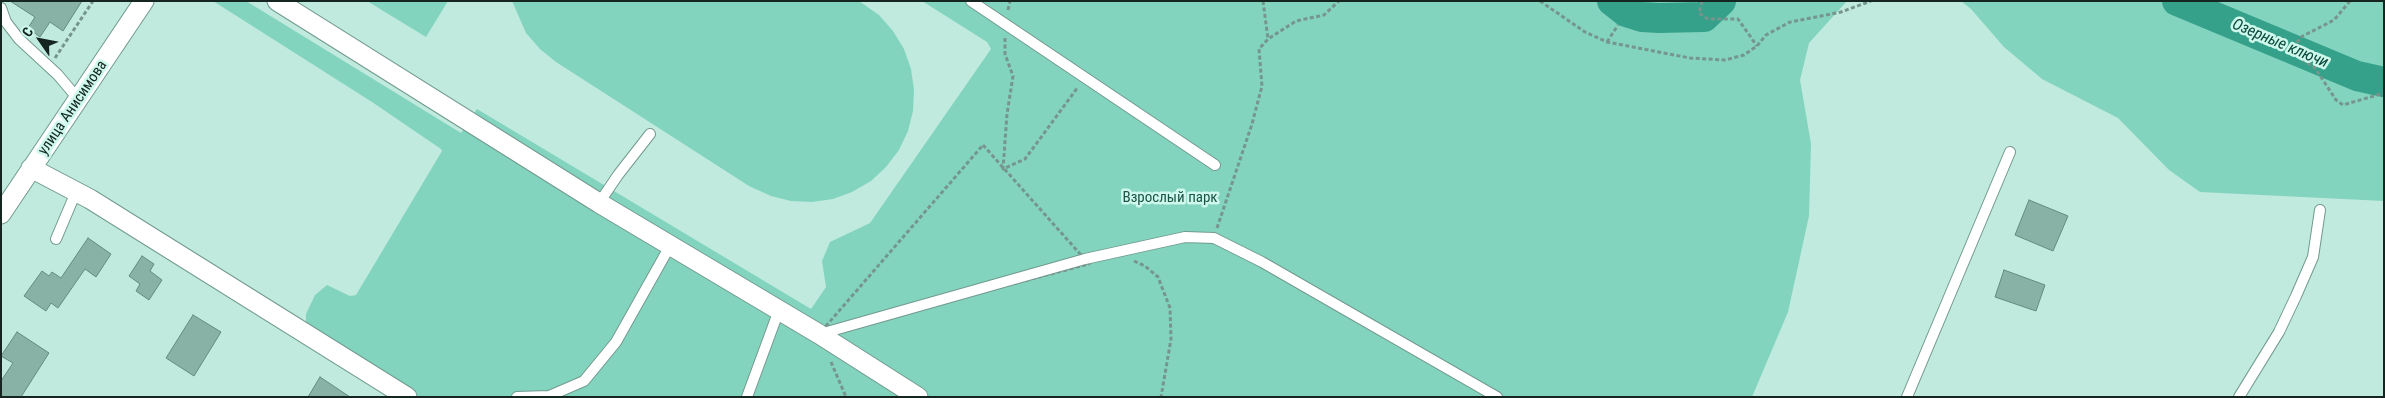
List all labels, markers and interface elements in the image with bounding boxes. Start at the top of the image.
north arrow [15,15,65,65]
water label: Озерные ключи [2229,15,2331,73]
text: С [19,24,36,40]
street label: улица Анисимова [35,57,111,159]
park label: Взрослый парк [1122,189,1218,207]

